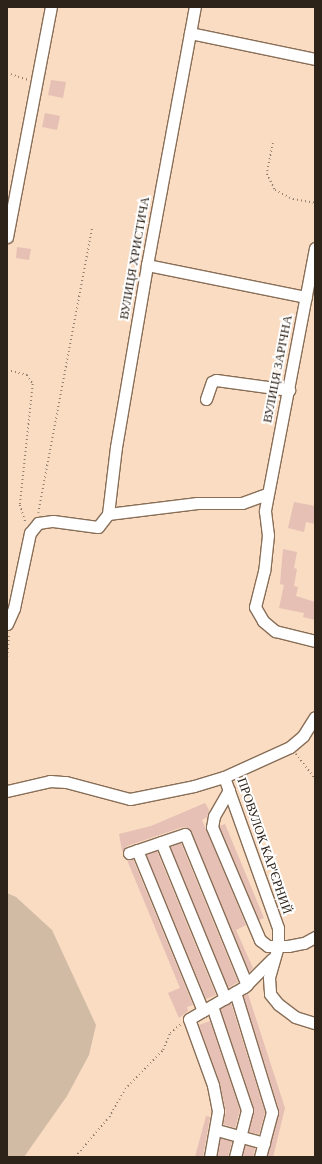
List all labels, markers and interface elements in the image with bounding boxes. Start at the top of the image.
street label: ВУЛИЦЯ ХРИСТИЧА [116,195,154,321]
street label: ВУЛИЦЯ ЗАРІЧНА [260,314,296,424]
street label: ПРОВУЛОК КАР'ЄРНИЙ [233,776,295,916]

